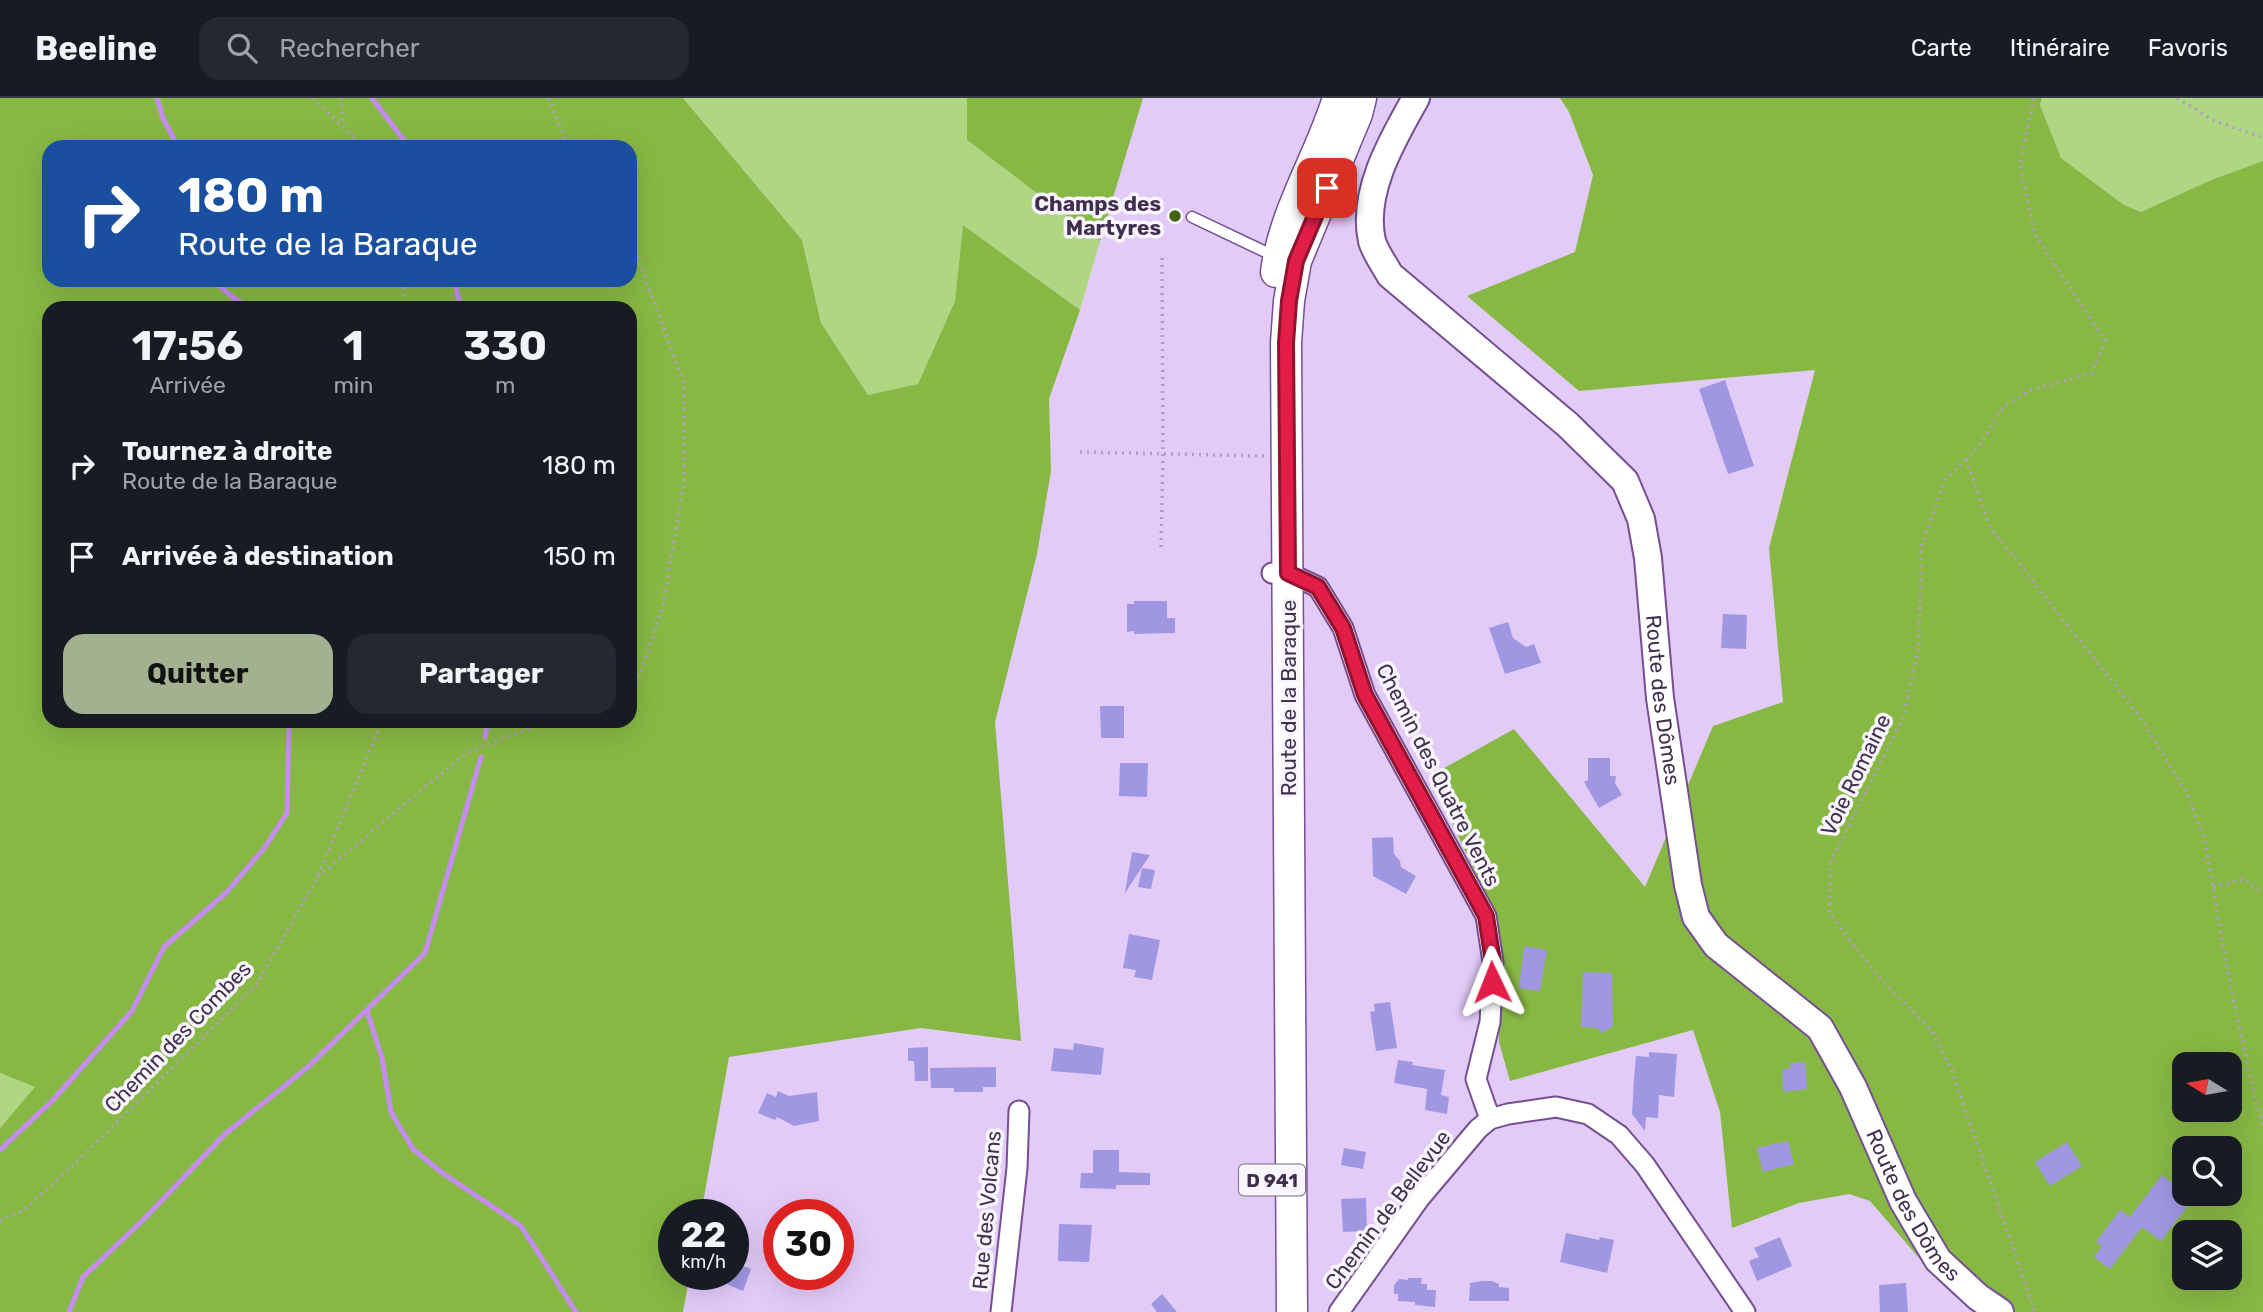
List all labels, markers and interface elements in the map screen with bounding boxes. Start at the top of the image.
search box [199,17,689,80]
text: Beeline [35,29,157,68]
icon: search [223,29,261,67]
text: Rechercher [279,33,420,64]
text: Carte [1911,34,1972,62]
text: Itinéraire [2010,34,2110,62]
text: Favoris [2148,34,2228,62]
pin [1297,158,1357,218]
text: 180 m [178,166,324,224]
icon: right [63,168,154,259]
icon: arrive [1308,169,1346,207]
place label: Champs des Martyres [1034,191,1161,240]
marker: Champs des Martyres [1167,208,1183,224]
text: Route de la Baraque [178,225,478,263]
text: 17:56 [132,321,244,371]
text: 1 [343,321,364,371]
text: 330 [463,321,547,371]
text: Arrivée [149,371,226,399]
text: min [333,371,373,399]
text: m [495,371,515,399]
text: Tournez à droite [122,436,332,467]
icon: right [63,447,101,485]
text: 180 m [542,450,616,481]
text: Route de la Baraque [122,467,337,495]
icon: arrive [63,538,101,576]
text: Arrivée à destination [122,541,394,572]
text: 150 m [543,541,616,572]
street label: Route de la Baraque [1276,600,1301,796]
street label: Route des Dômes [1641,614,1686,787]
button: Quitter [63,634,333,714]
button: Partager [347,634,616,714]
street label: Chemin des Quatre Vents [1371,659,1506,890]
street label: Voie Romaine [1815,710,1896,840]
position arrow [1455,945,1529,1019]
street label: Chemin des Combes [99,956,256,1117]
north arrow [2172,1052,2242,1122]
map controls [2172,1052,2242,1290]
street label: Chemin de Bellevue [1320,1125,1456,1294]
street label: Route des Dômes [1861,1125,1966,1286]
street label: Rue des Volcans [967,1130,1006,1290]
button: search [2172,1136,2242,1206]
road number: D 941 [1239,1164,1305,1196]
speed limit sign: 30 [763,1199,854,1290]
text: 22 [681,1214,726,1256]
button: layers [2172,1220,2242,1290]
text: km/h [681,1251,726,1273]

